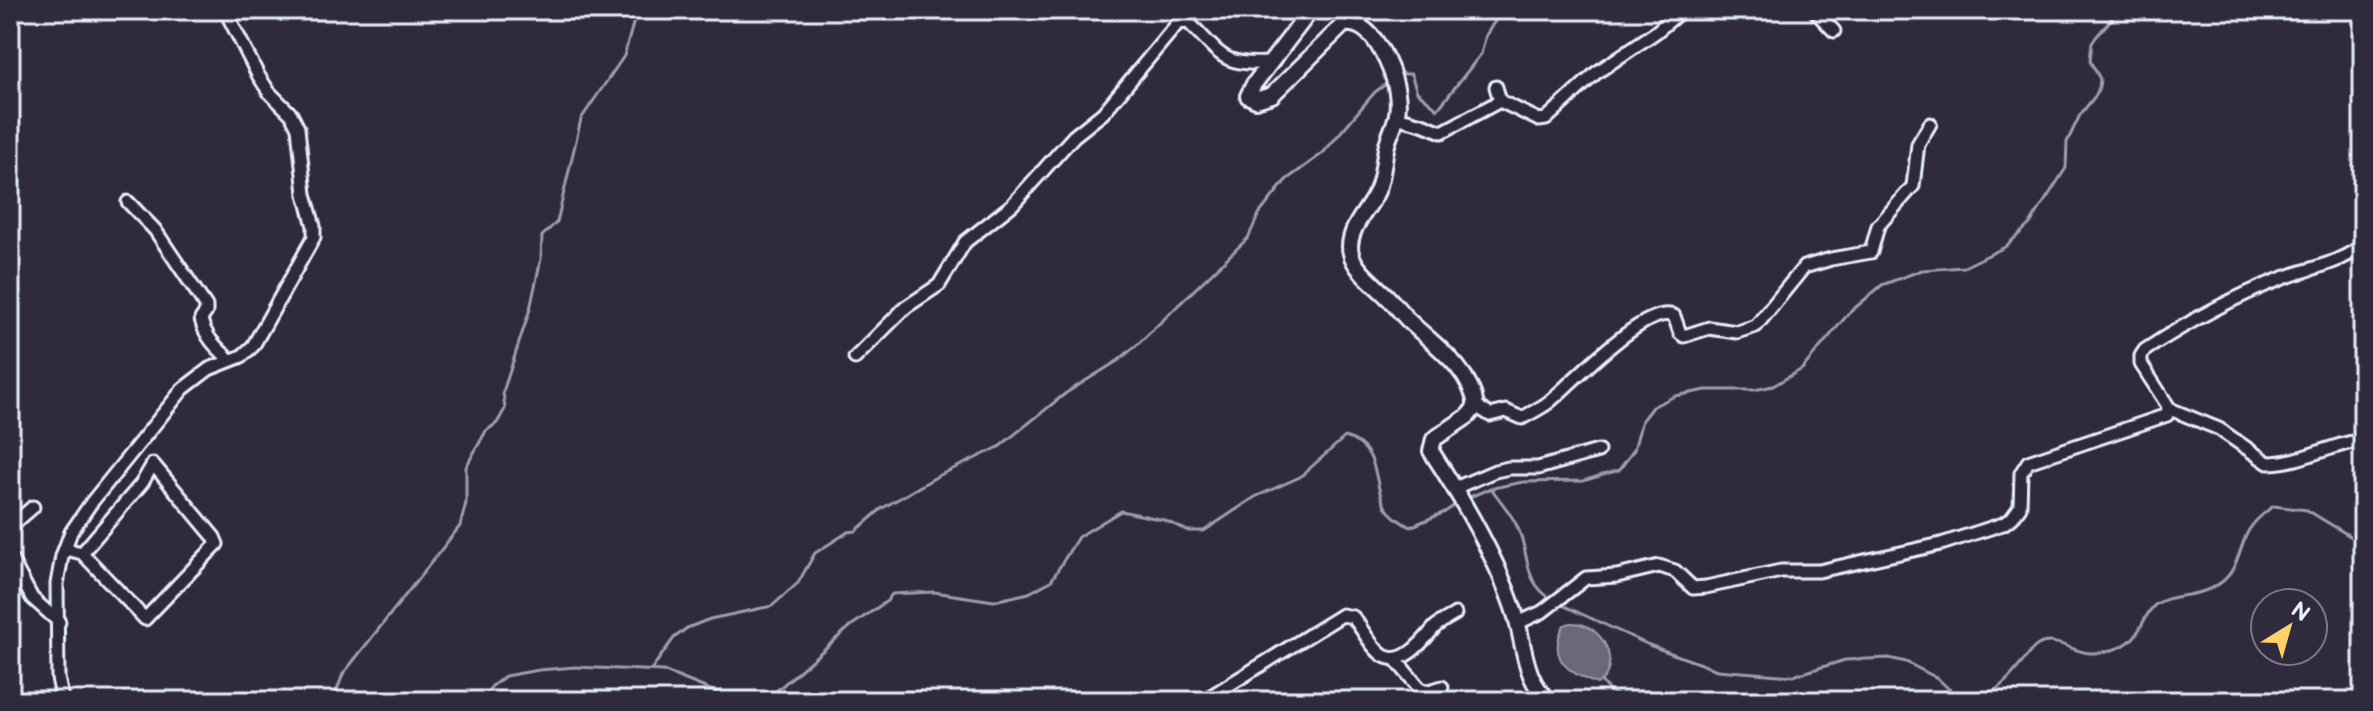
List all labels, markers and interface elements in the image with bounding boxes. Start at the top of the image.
north arrow [2249,587,2329,667]
text: N [2285,596,2315,628]

